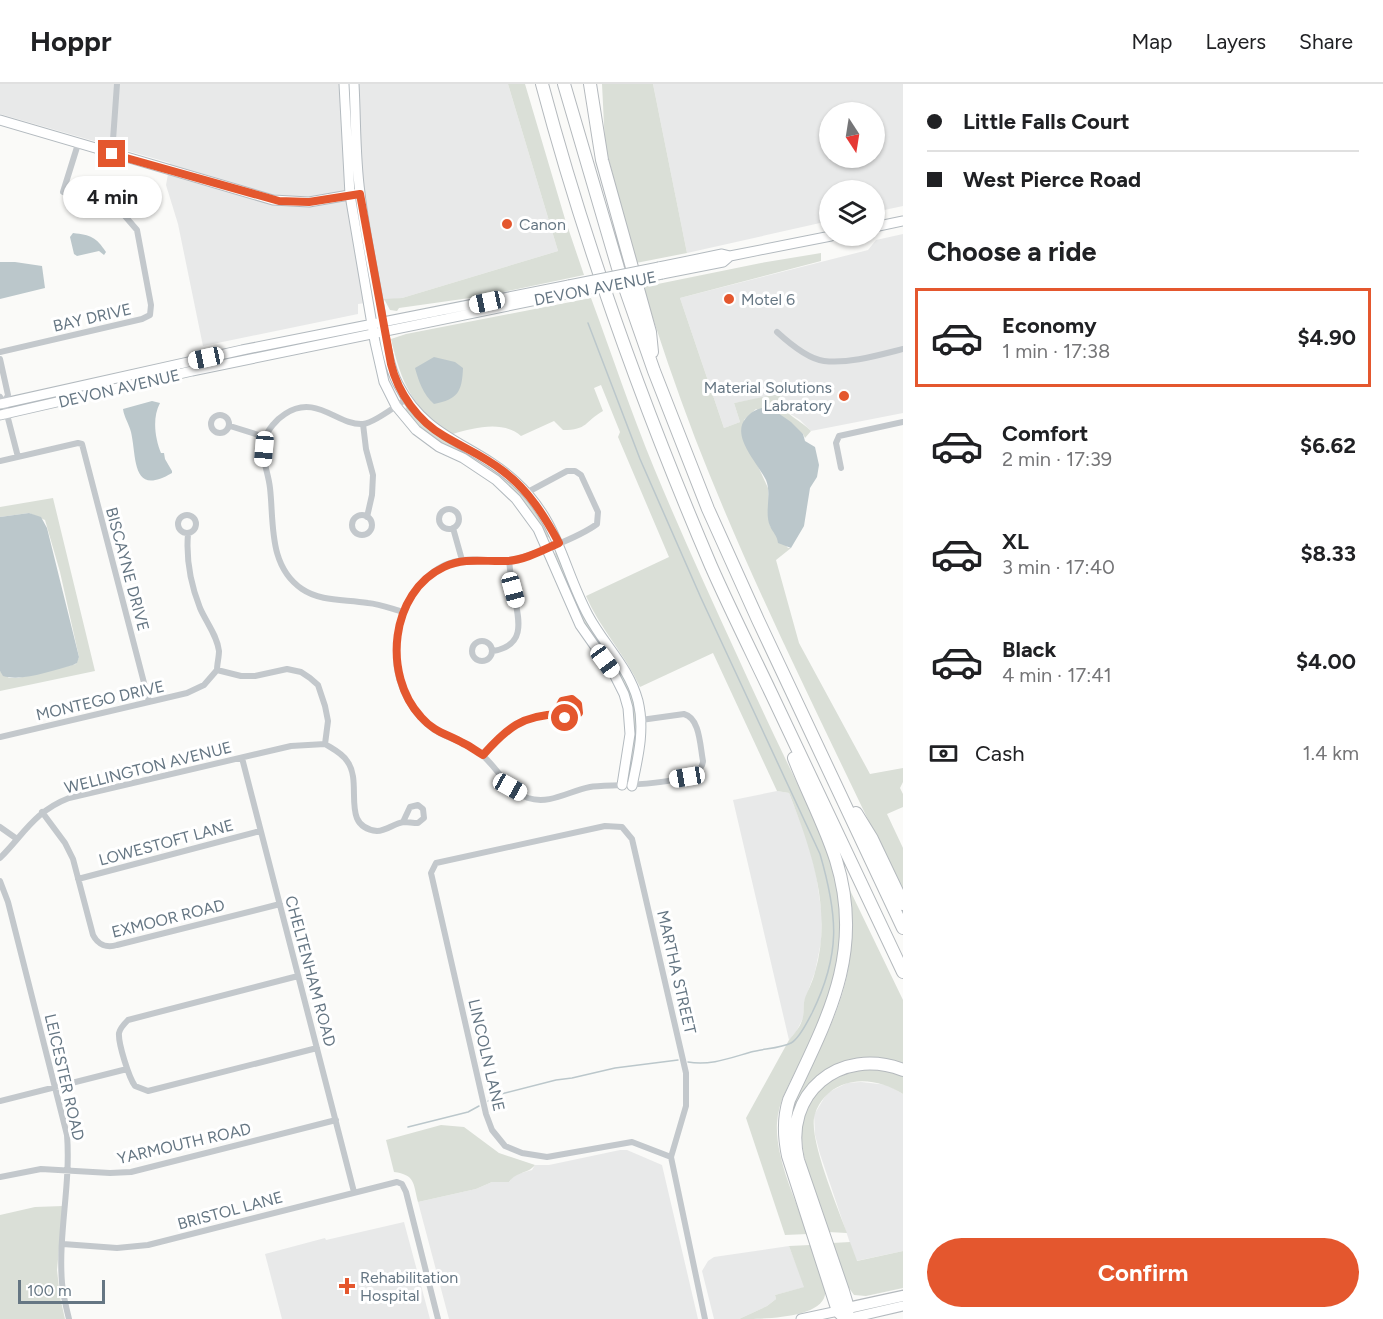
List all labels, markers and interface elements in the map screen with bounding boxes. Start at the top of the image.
text: Hoppr [30,24,112,58]
text: Map [1132,29,1172,54]
text: Layers [1205,29,1266,54]
text: Share [1299,29,1353,54]
north arrow [819,102,885,168]
map controls [819,102,885,246]
text: Little Falls Court [963,108,1130,135]
route end [98,140,125,167]
text: West Pierce Road [963,166,1141,193]
callout: 4 min [63,175,162,217]
button: layers [819,180,885,246]
text: 4 min [87,185,138,209]
place label: Canon [519,215,566,234]
marker: Canon [500,217,514,231]
text: Choose a ride [927,235,1096,268]
street label: DEVON AVENUE [532,267,658,310]
car [468,289,506,315]
place label: Motel 6 [741,290,795,309]
marker: Motel 6 [722,292,736,306]
street label: BAY DRIVE [51,299,133,336]
icon: car [930,311,984,365]
text: Economy [1002,312,1097,339]
text: $4.90 [1297,324,1356,351]
text: 1 min · 17:38 [1002,339,1110,363]
car [187,345,225,371]
street label: DEVON AVENUE [56,365,182,412]
place label: Material Solutions Labratory [704,378,833,415]
marker: Material Solutions Labratory [837,389,851,403]
icon: car [930,419,984,473]
text: Comfort [1002,420,1088,447]
car [253,430,275,468]
text: $6.62 [1300,432,1356,459]
text: 2 min · 17:39 [1002,447,1112,471]
street label: BISCAYNE DRIVE [102,505,153,633]
icon: car [930,527,984,581]
text: XL [1002,528,1029,555]
text: $8.33 [1300,540,1356,567]
text: 3 min · 17:40 [1002,555,1115,579]
car [500,570,526,610]
icon: car [930,635,984,689]
text: Black [1002,636,1056,663]
car [587,641,623,681]
text: $4.00 [1296,648,1356,675]
text: 4 min · 17:41 [1002,663,1112,687]
street label: MONTEGO DRIVE [34,676,166,724]
route start [551,704,578,731]
street label: WELLINGTON AVENUE [62,737,234,797]
icon: cash [927,737,960,770]
text: Cash [975,740,1025,767]
text: 1.4 km [1303,741,1359,765]
car [668,765,706,789]
car [490,770,530,804]
street label: LOWESTOFT LANE [97,815,236,870]
street label: CHELTENHAM ROAD [281,894,340,1049]
street label: EXMOOR ROAD [110,895,227,942]
street label: MARTHA STREET [653,908,700,1036]
street label: LINCOLN LANE [464,997,509,1113]
street label: LEICESTER ROAD [41,1012,88,1142]
street label: YARMOUTH ROAD [115,1119,253,1168]
street label: BRISTOL LANE [175,1187,285,1234]
button: Confirm [927,1238,1359,1307]
place label: Rehabilitation Hospital [360,1268,458,1305]
scale bar [18,1277,105,1304]
marker: Rehabilitation Hospital [338,1277,356,1295]
text: 100 m [27,1281,72,1300]

